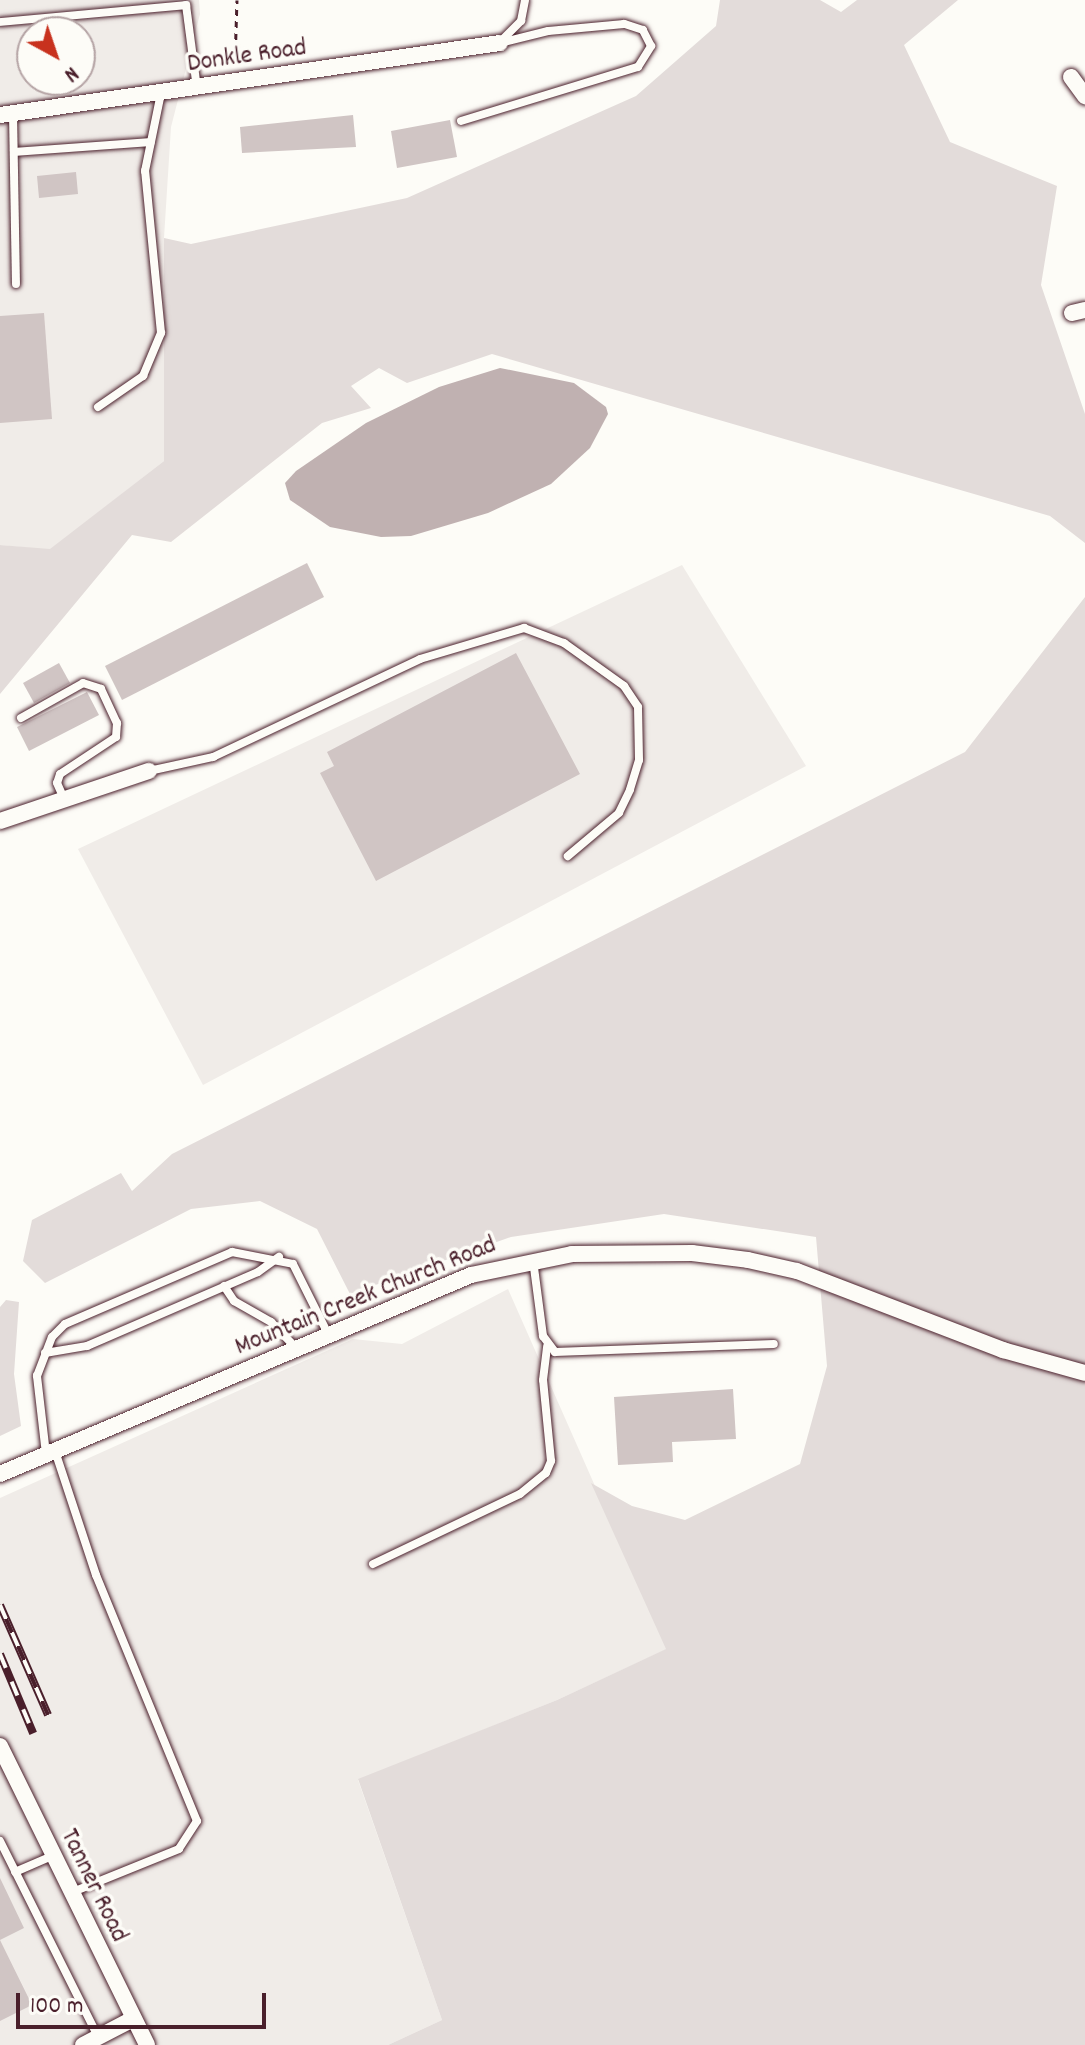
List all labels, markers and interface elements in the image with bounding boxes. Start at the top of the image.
north arrow [16,16,96,96]
street label: Donkle Road [185,33,309,81]
text: N [56,58,85,89]
street label: Mountain Creek Church Road [231,1230,501,1364]
street label: Tanner Road [52,1824,134,1948]
scale bar [20,1977,270,2027]
text: 100 m [30,1990,83,2024]

